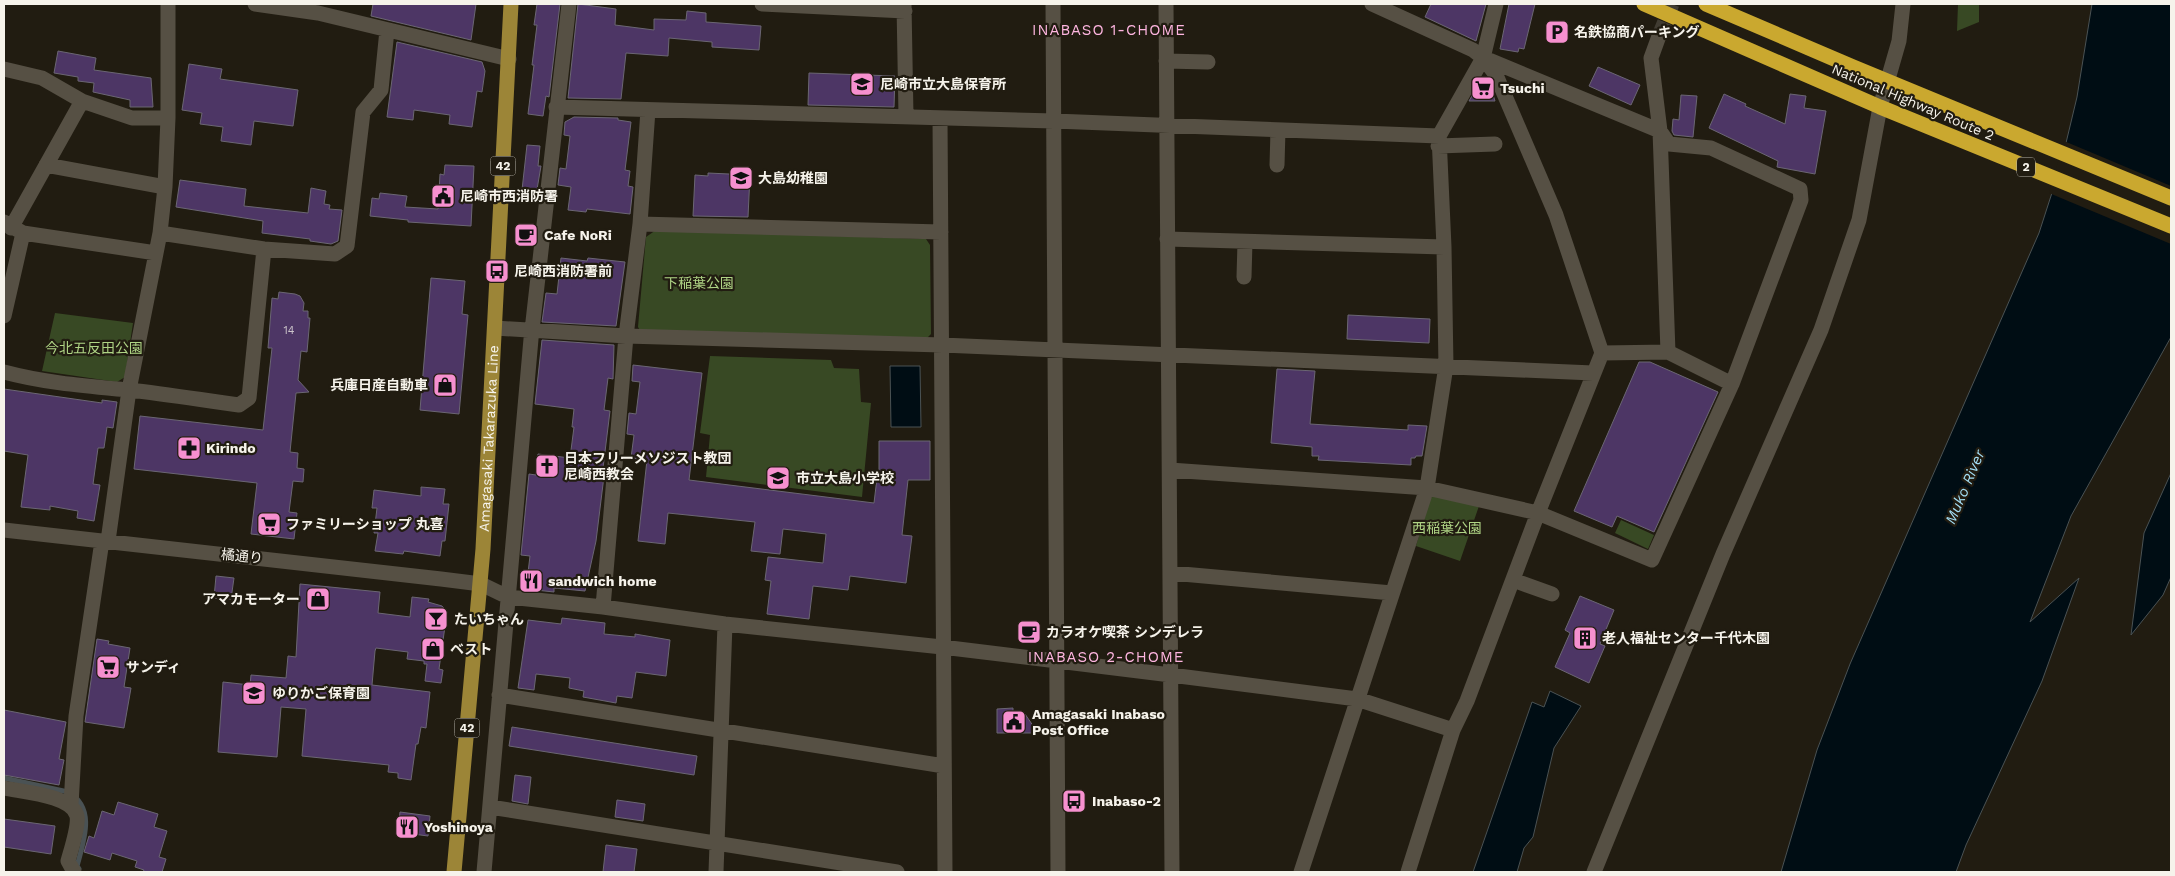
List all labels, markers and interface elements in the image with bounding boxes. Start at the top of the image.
parking icon: 名鉄協商パーキング [1544,19,1570,45]
district label: INABASO 1-CHOME [1032,21,1186,39]
place label: 名鉄協商パーキング [1574,24,1700,40]
street label: National Highway Route 2 [1829,61,1997,143]
school or university icon: 尼崎市立大島保育所 [849,71,875,97]
supermarket icon: Tsuchi [1470,75,1496,101]
place label: 尼崎市立大島保育所 [880,76,1006,92]
place label: Tsuchi [1500,80,1545,96]
road number: 42 [490,157,516,176]
road number: 2 [2017,158,2035,176]
school or university icon: 大島幼稚園 [728,165,754,191]
place label: 大島幼稚園 [758,170,828,186]
public building icon: 尼崎市西消防署 [430,183,456,209]
place label: 尼崎市西消防署 [460,188,558,204]
cafe icon: Cafe NoRi [513,222,539,248]
place label: Cafe NoRi [544,227,612,243]
bus stop icon: 尼崎西消防署前 [484,258,510,284]
place label: 尼崎西消防署前 [514,263,612,279]
park label: 下稲葉公園 [664,275,734,291]
house number: 14 [283,324,295,337]
park label: 今北五反田公園 [45,340,143,356]
street label: Amagasaki Takarazuka Line [476,345,501,532]
shop icon: 兵庫日産自動車 [432,372,458,398]
place label: 兵庫日産自動車 [330,377,428,393]
pharmacy icon: Kirindo [176,435,202,461]
place label: Kirindo [206,440,256,456]
water label: Muko River [1941,446,1989,527]
place label: 日本フリーメソジスト教団 尼崎西教会 [564,450,731,482]
church icon: 日本フリーメソジスト教団 尼崎西教会 [534,453,560,479]
school or university icon: 市立大島小学校 [765,465,791,491]
place label: 市立大島小学校 [796,470,894,486]
supermarket icon: ファミリーショップ 丸喜 [256,511,282,537]
place label: ファミリーショップ 丸喜 [286,516,444,532]
park label: 西稲葉公園 [1412,520,1482,536]
street label: 橘通り [220,546,264,566]
restaurant icon: sandwich home [518,568,544,594]
place label: sandwich home [548,573,657,589]
shop icon: アマカモーター [305,586,331,612]
place label: アマカモーター [202,591,300,607]
bar icon: たいちゃん [423,606,449,632]
place label: たいちゃん [454,611,524,627]
cafe icon: カラオケ喫茶 シンデレラ [1016,619,1042,645]
place label: カラオケ喫茶 シンデレラ [1046,624,1204,640]
building icon: 老人福祉センター千代木園 [1572,625,1598,651]
place label: 老人福祉センター千代木園 [1602,630,1770,646]
shop icon: ベスト [420,636,446,662]
place label: ベスト [450,641,492,657]
district label: INABASO 2-CHOME [1028,648,1184,666]
supermarket icon: サンディ [95,654,121,680]
place label: サンディ [126,659,181,675]
school or university icon: ゆりかご保育園 [241,680,267,706]
place label: ゆりかご保育園 [272,685,370,701]
place label: Amagasaki Inabaso Post Office [1032,706,1165,738]
public building icon: Amagasaki Inabaso Post Office [1001,709,1027,735]
road number: 42 [454,718,480,738]
bus stop icon: Inabaso-2 [1061,788,1087,814]
place label: Inabaso-2 [1092,793,1161,809]
restaurant icon: Yoshinoya [394,814,420,840]
place label: Yoshinoya [424,819,494,835]

